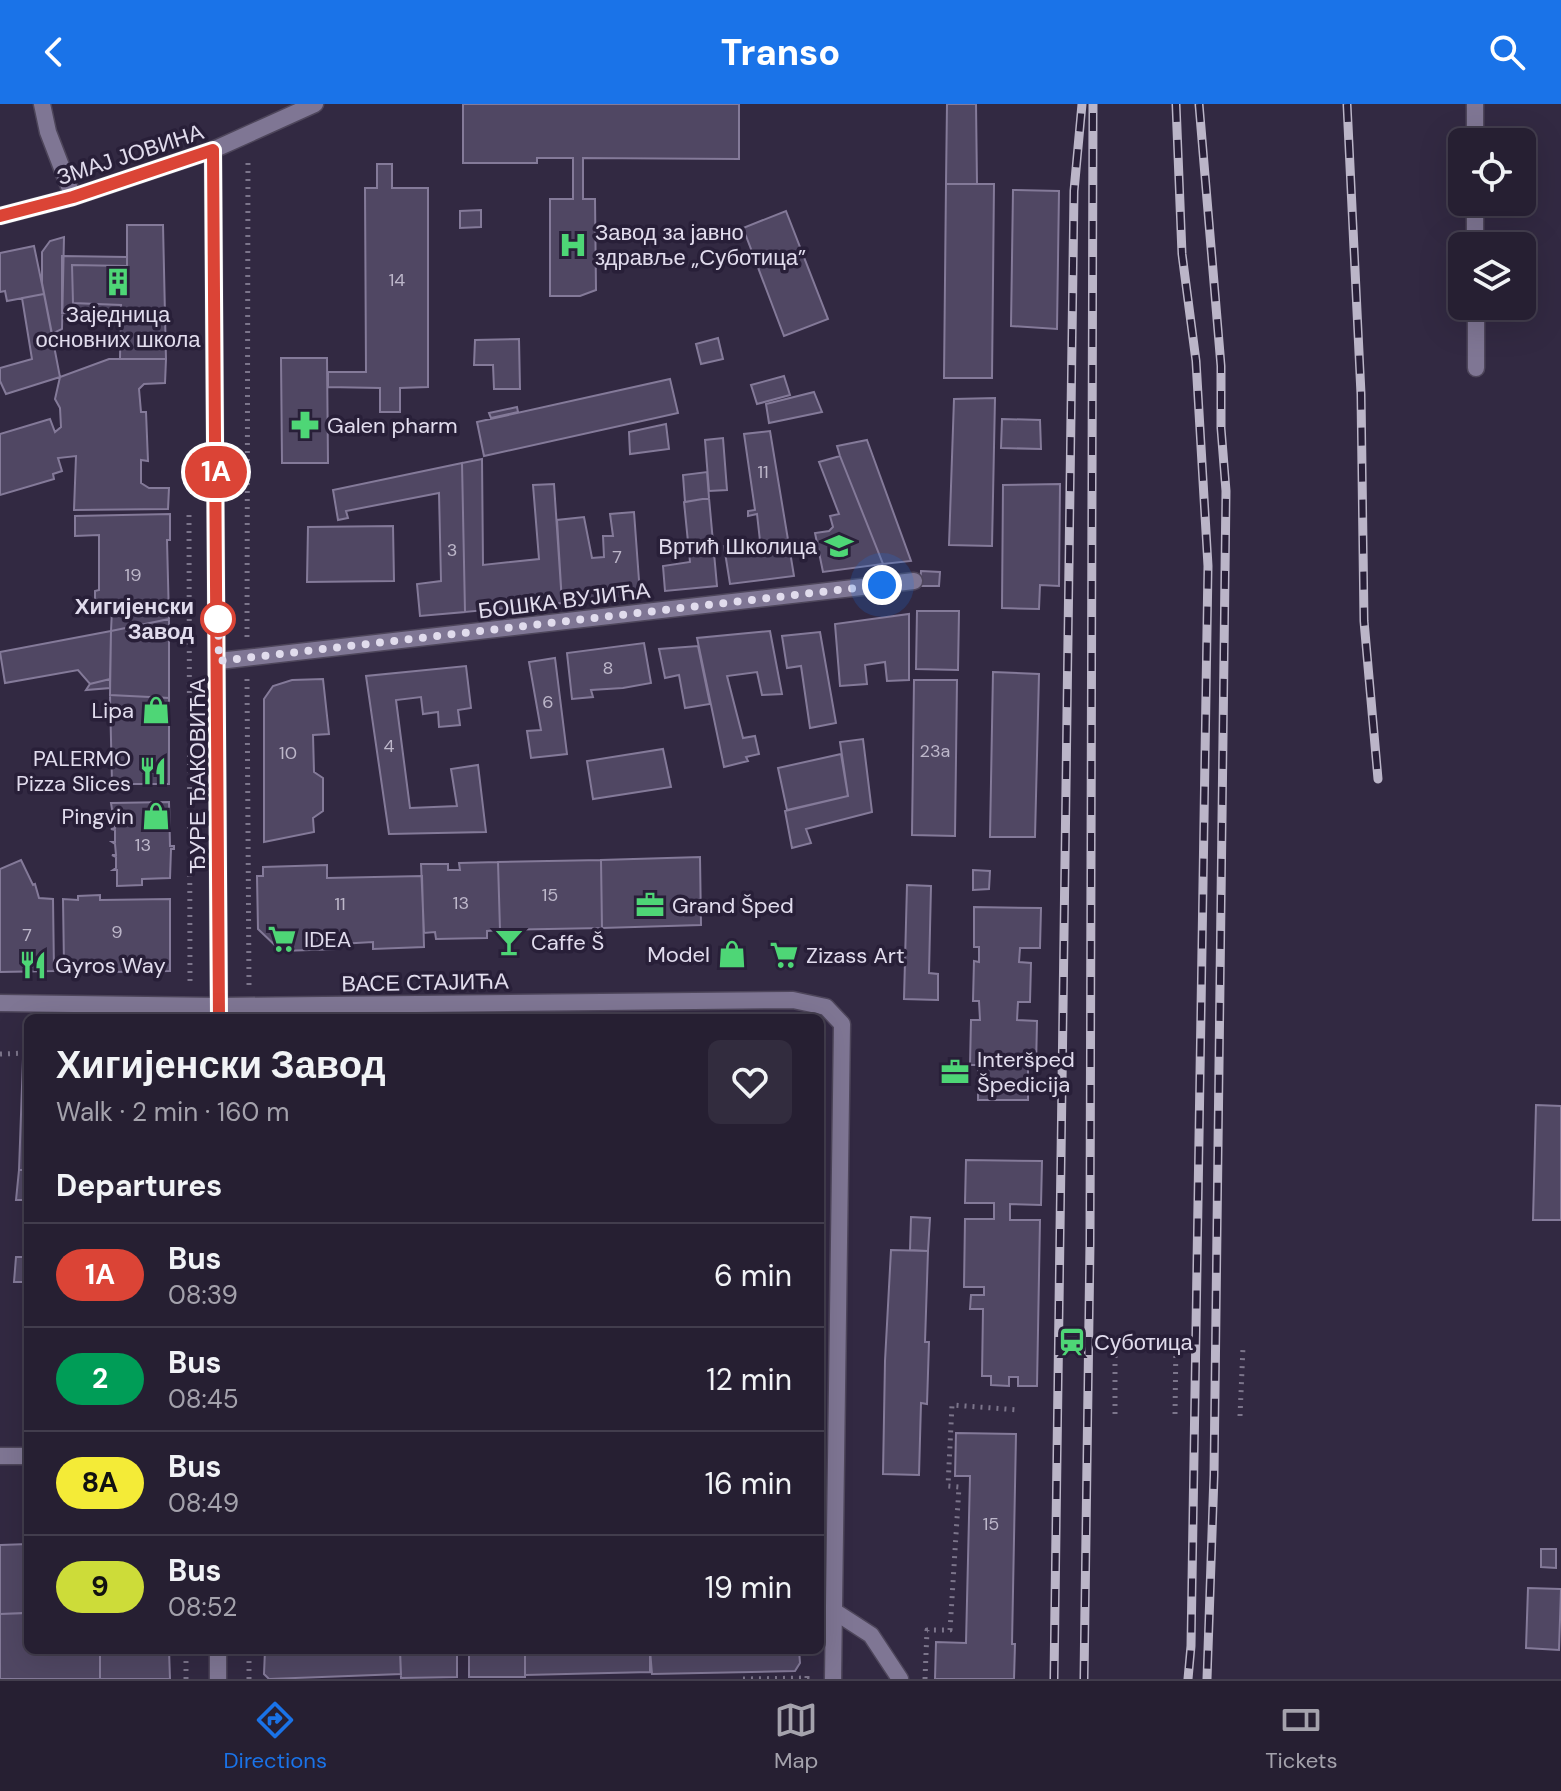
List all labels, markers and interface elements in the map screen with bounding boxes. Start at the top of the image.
text: Transo [721,29,840,76]
icon: back [32,30,76,74]
icon: search [1485,30,1529,74]
street label: ЗМАЈ ЈОВИНА [53,117,207,192]
map controls [1448,128,1536,320]
button: locate [1448,128,1536,216]
place label: Завод за јавно здравље „Суботица” [595,218,806,272]
hospital icon: Завод за јавно здравље „Суботица” [558,230,588,260]
button: layers [1448,232,1536,320]
building icon: Заједница основних школа [103,267,133,297]
house number: 14 [389,268,405,292]
place label: Заједница основних школа [36,300,201,354]
pharmacy icon: Galen pharm [290,410,320,440]
place label: Galen pharm [327,411,458,440]
line badge: 1A [180,446,252,498]
text: 1A [201,453,231,490]
house number: 11 [757,460,769,484]
school or university icon: Вртић Школица [824,531,854,561]
place label: Вртић Школица [658,532,818,561]
house number: 3 [447,538,457,562]
house number: 7 [612,545,622,569]
house number: 19 [125,563,141,587]
your location [862,565,902,605]
street label: БОШКА ВУЈИЋА [476,576,652,625]
place label: Хигијенски Завод [75,592,194,646]
marker: Хигијенски Завод [201,602,235,636]
house number: 8 [603,656,613,680]
street label: ЂУРЕ ЂАКОВИЋА [183,678,212,874]
house number: 6 [542,690,554,714]
shop icon: Lipa [141,695,171,725]
place label: Lipa [91,696,134,725]
house number: 4 [384,734,395,758]
house number: 23a [920,739,950,763]
house number: 10 [279,741,297,765]
place label: PALERMO Pizza Slices [16,744,131,798]
restaurant icon: PALERMO Pizza Slices [138,756,168,786]
shop icon: Pingvin [141,801,171,831]
place label: Pingvin [61,802,134,831]
house number: 13 [135,833,151,857]
house number: 15 [542,883,558,907]
office icon: Grand Šped [635,890,665,920]
house number: 13 [453,891,469,915]
place label: Grand Šped [672,891,794,920]
house number: 11 [334,892,346,916]
house number: 9 [111,920,123,944]
house number: 7 [22,923,32,947]
supermarket icon: IDEA [267,924,297,954]
place label: IDEA [304,925,351,954]
bar icon: Caffe Š [494,927,524,957]
place label: Caffe Š [531,928,604,957]
shop icon: Model [717,939,747,969]
place label: Model [647,940,710,969]
supermarket icon: Zizass Art [769,940,799,970]
place label: Zizass Art [806,941,905,970]
restaurant icon: Gyros Way [18,950,48,980]
place label: Gyros Way [55,951,166,980]
street label: ВАСЕ СТАЈИЋА [341,967,509,998]
text: Хигијенски Завод [56,1040,386,1090]
button: heart [708,1040,792,1124]
place label: Interšped Špedicija [977,1045,1075,1099]
office icon: Interšped Špedicija [940,1057,970,1087]
text: Walk · 2 min · 160 m [56,1095,289,1129]
text: Departures [56,1166,222,1205]
text: Bus [168,1239,222,1278]
text: 1A [85,1256,115,1293]
text: 6 min [714,1256,792,1295]
text: 08:39 [168,1278,238,1312]
station icon: Суботица [1057,1327,1087,1357]
place label: Суботица [1094,1328,1193,1357]
text: Bus [168,1343,222,1382]
text: 2 [92,1360,108,1397]
text: 12 min [706,1360,792,1399]
text: 08:45 [168,1382,239,1416]
text: Bus [168,1447,222,1486]
text: 8A [82,1464,118,1501]
text: 16 min [705,1464,792,1503]
text: 08:49 [168,1486,239,1520]
house number: 15 [983,1512,999,1536]
text: Bus [168,1551,222,1590]
text: 9 [91,1568,109,1605]
text: 19 min [705,1568,792,1607]
text: 08:52 [168,1590,237,1624]
tab: Directions [223,1698,327,1775]
tab: Map [774,1698,818,1775]
tab: Tickets [1265,1698,1338,1775]

